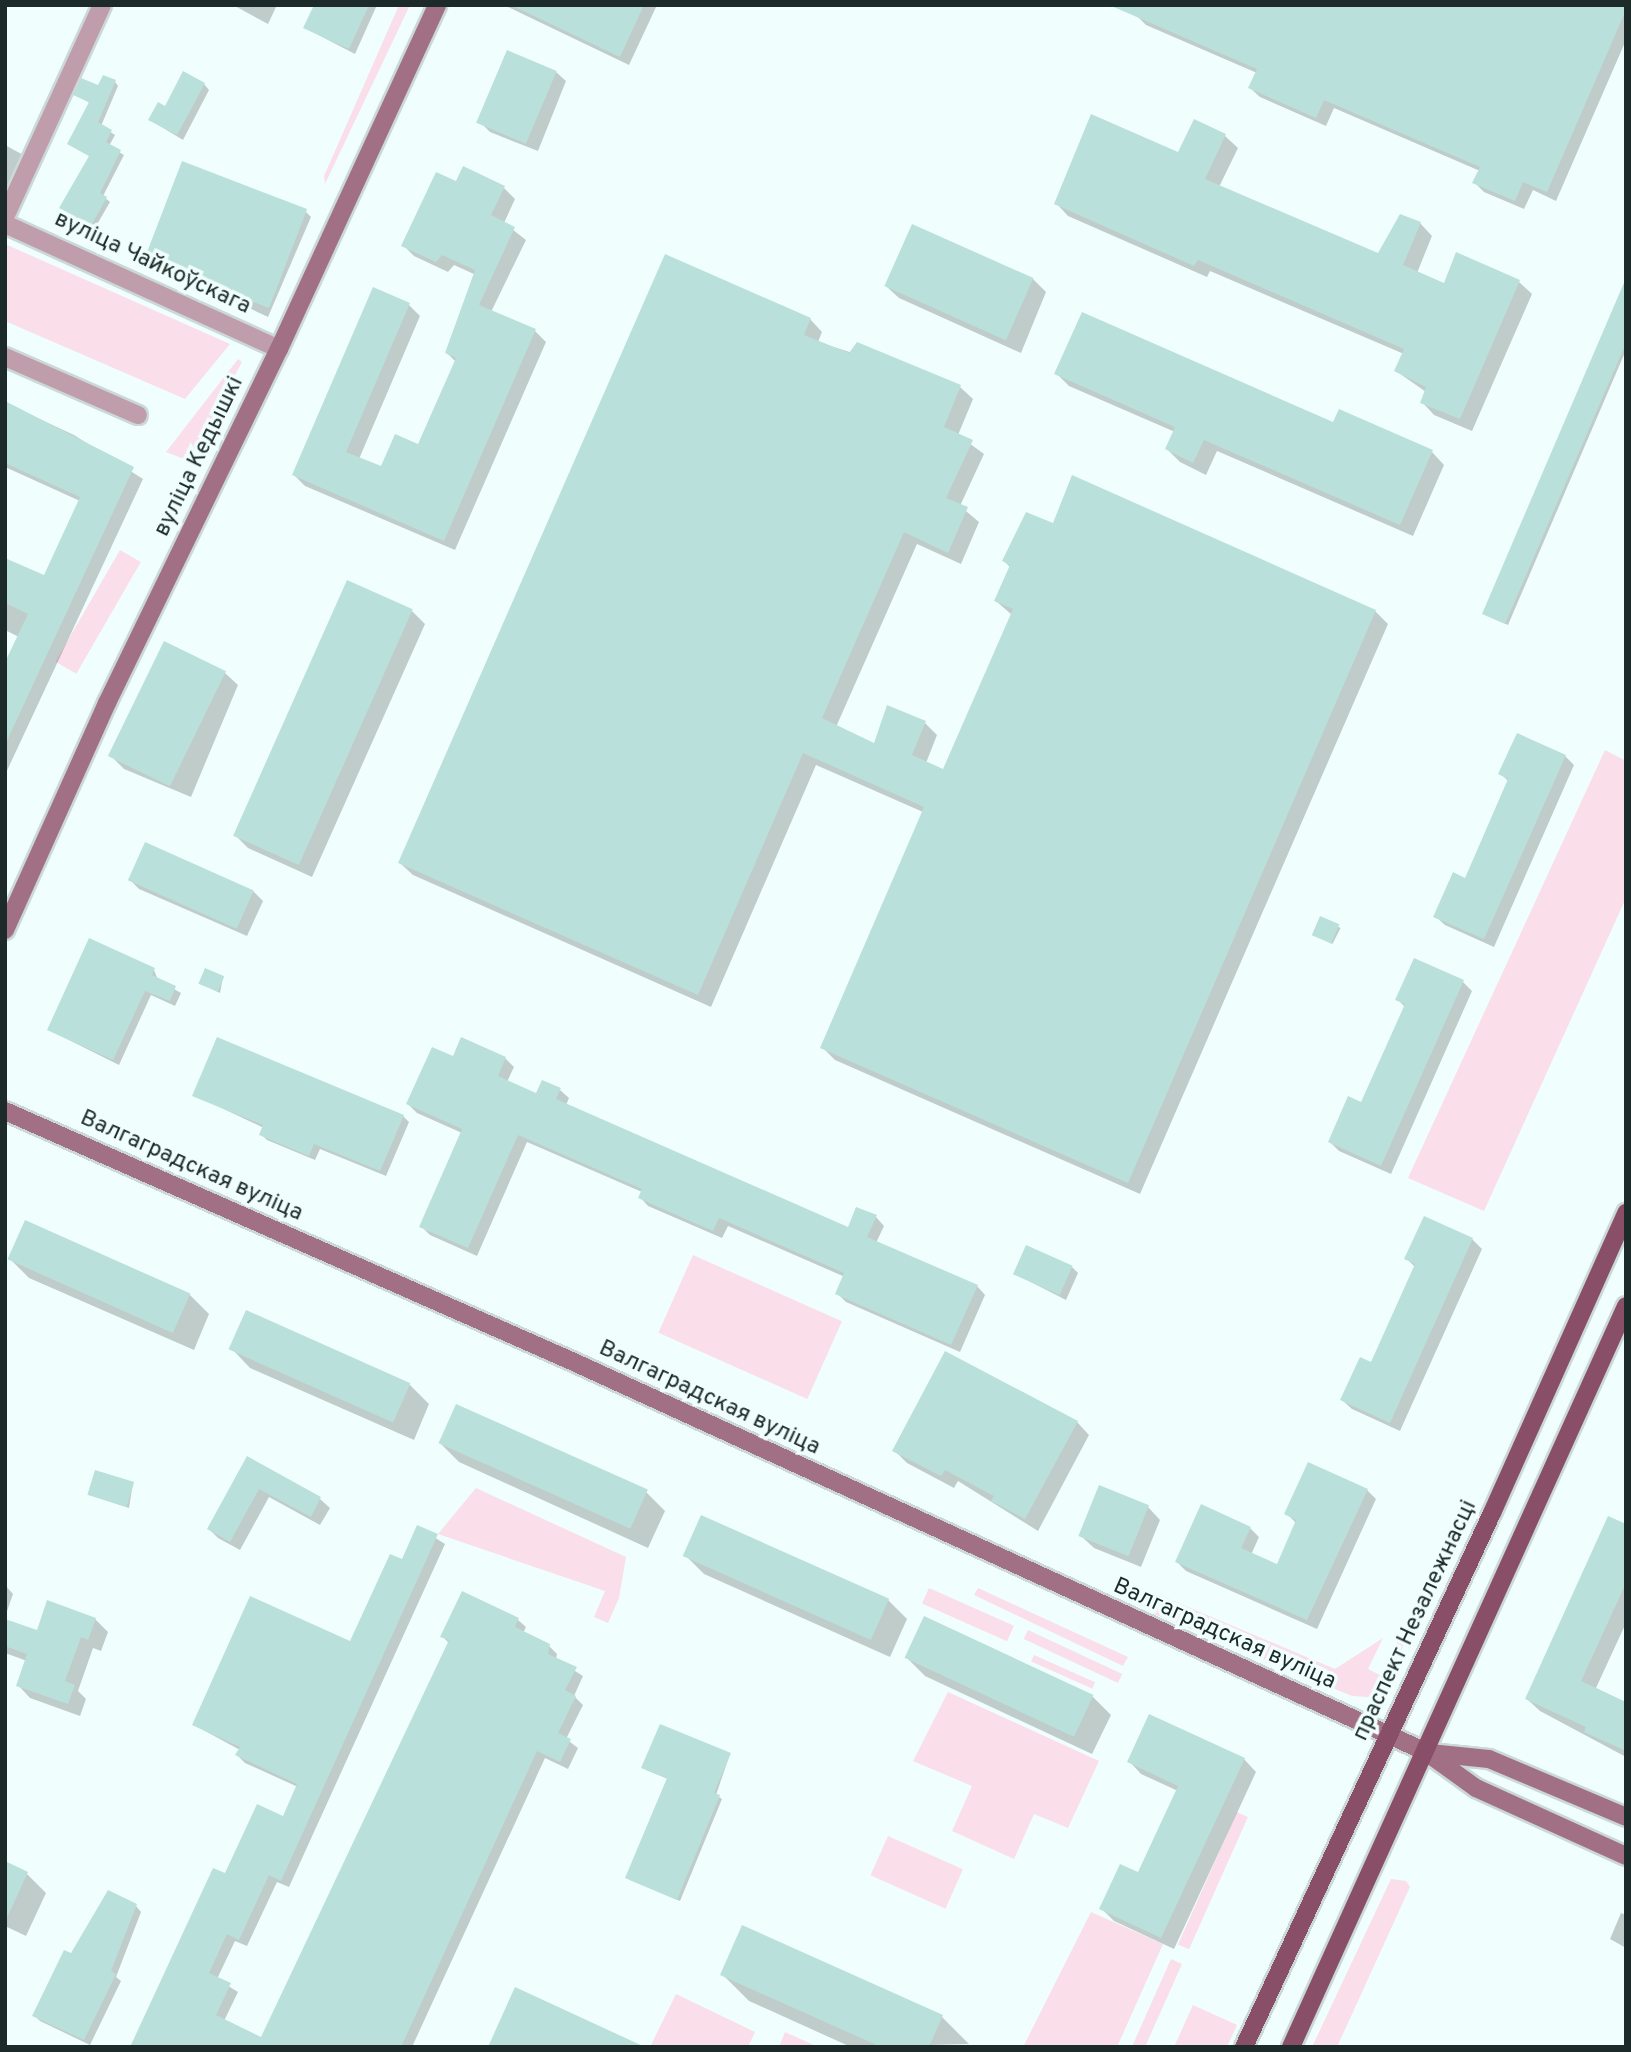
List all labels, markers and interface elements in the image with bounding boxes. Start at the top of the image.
street label: вуліца Чайкоўскага [49,206,255,322]
street label: вуліца Кедышкі [149,372,251,542]
street label: Валгаградская вуліца [75,1105,307,1229]
street label: Валгаградская вуліца [594,1336,824,1462]
street label: праспект Незалежнасці [1348,1496,1484,1746]
street label: Валгаградская вуліца [1108,1573,1340,1697]

